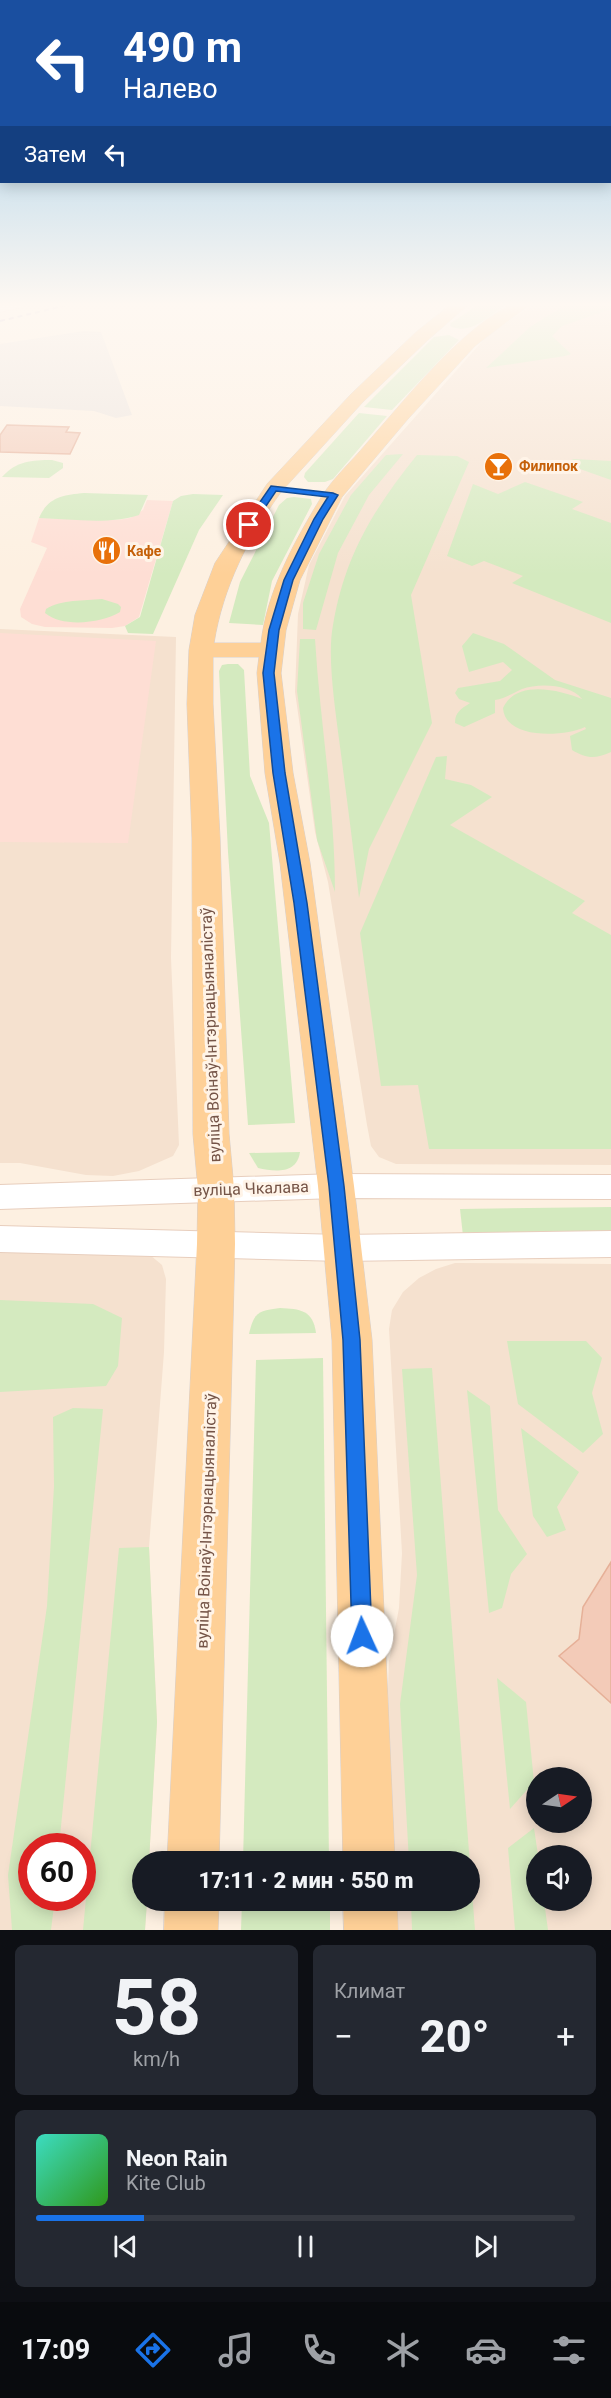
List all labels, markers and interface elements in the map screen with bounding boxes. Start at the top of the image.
text: 490 m [123,23,242,72]
icon: left [24,24,102,102]
text: Налево [123,73,218,105]
icon: left [99,138,132,171]
text: Затем [24,142,87,167]
bar icon: Филипок [482,450,514,482]
place label: Филипок [519,458,578,474]
pin [223,499,274,550]
icon: arrive [232,508,265,541]
restaurant icon: Кафе [90,535,122,567]
place label: Кафе [127,543,162,559]
street label: вуліца Воінаў-Інтэрнацыяналістаў [197,907,224,1163]
street label: вуліца Чкалава [193,1177,309,1200]
street label: вуліца Воінаў-Інтэрнацыяналістаў [193,1393,220,1649]
position arrow [330,1604,394,1668]
north arrow [526,1767,592,1833]
map controls [526,1767,592,1911]
speed limit sign: 60 [18,1833,96,1911]
button: sound [526,1845,592,1911]
text: 17:11 · 2 мин · 550 m [198,1868,414,1893]
text: 58 [112,1962,201,2053]
text: Климат [334,1979,405,2003]
text: 20° [420,2010,489,2063]
text: − [334,2017,353,2056]
text: + [556,2017,575,2056]
text: km/h [133,2047,180,2071]
text: Neon Rain [126,2146,228,2171]
text: Kite Club [126,2171,206,2195]
icon: previous [109,2230,142,2263]
icon: pause [289,2230,322,2263]
icon: next [469,2230,502,2263]
icon: directions [132,2329,174,2371]
icon: music [215,2329,257,2371]
icon: phone [298,2329,340,2371]
icon: climate [382,2329,424,2371]
icon: car [465,2329,507,2371]
icon: filters [548,2329,590,2371]
text: 17:09 [21,2334,90,2366]

